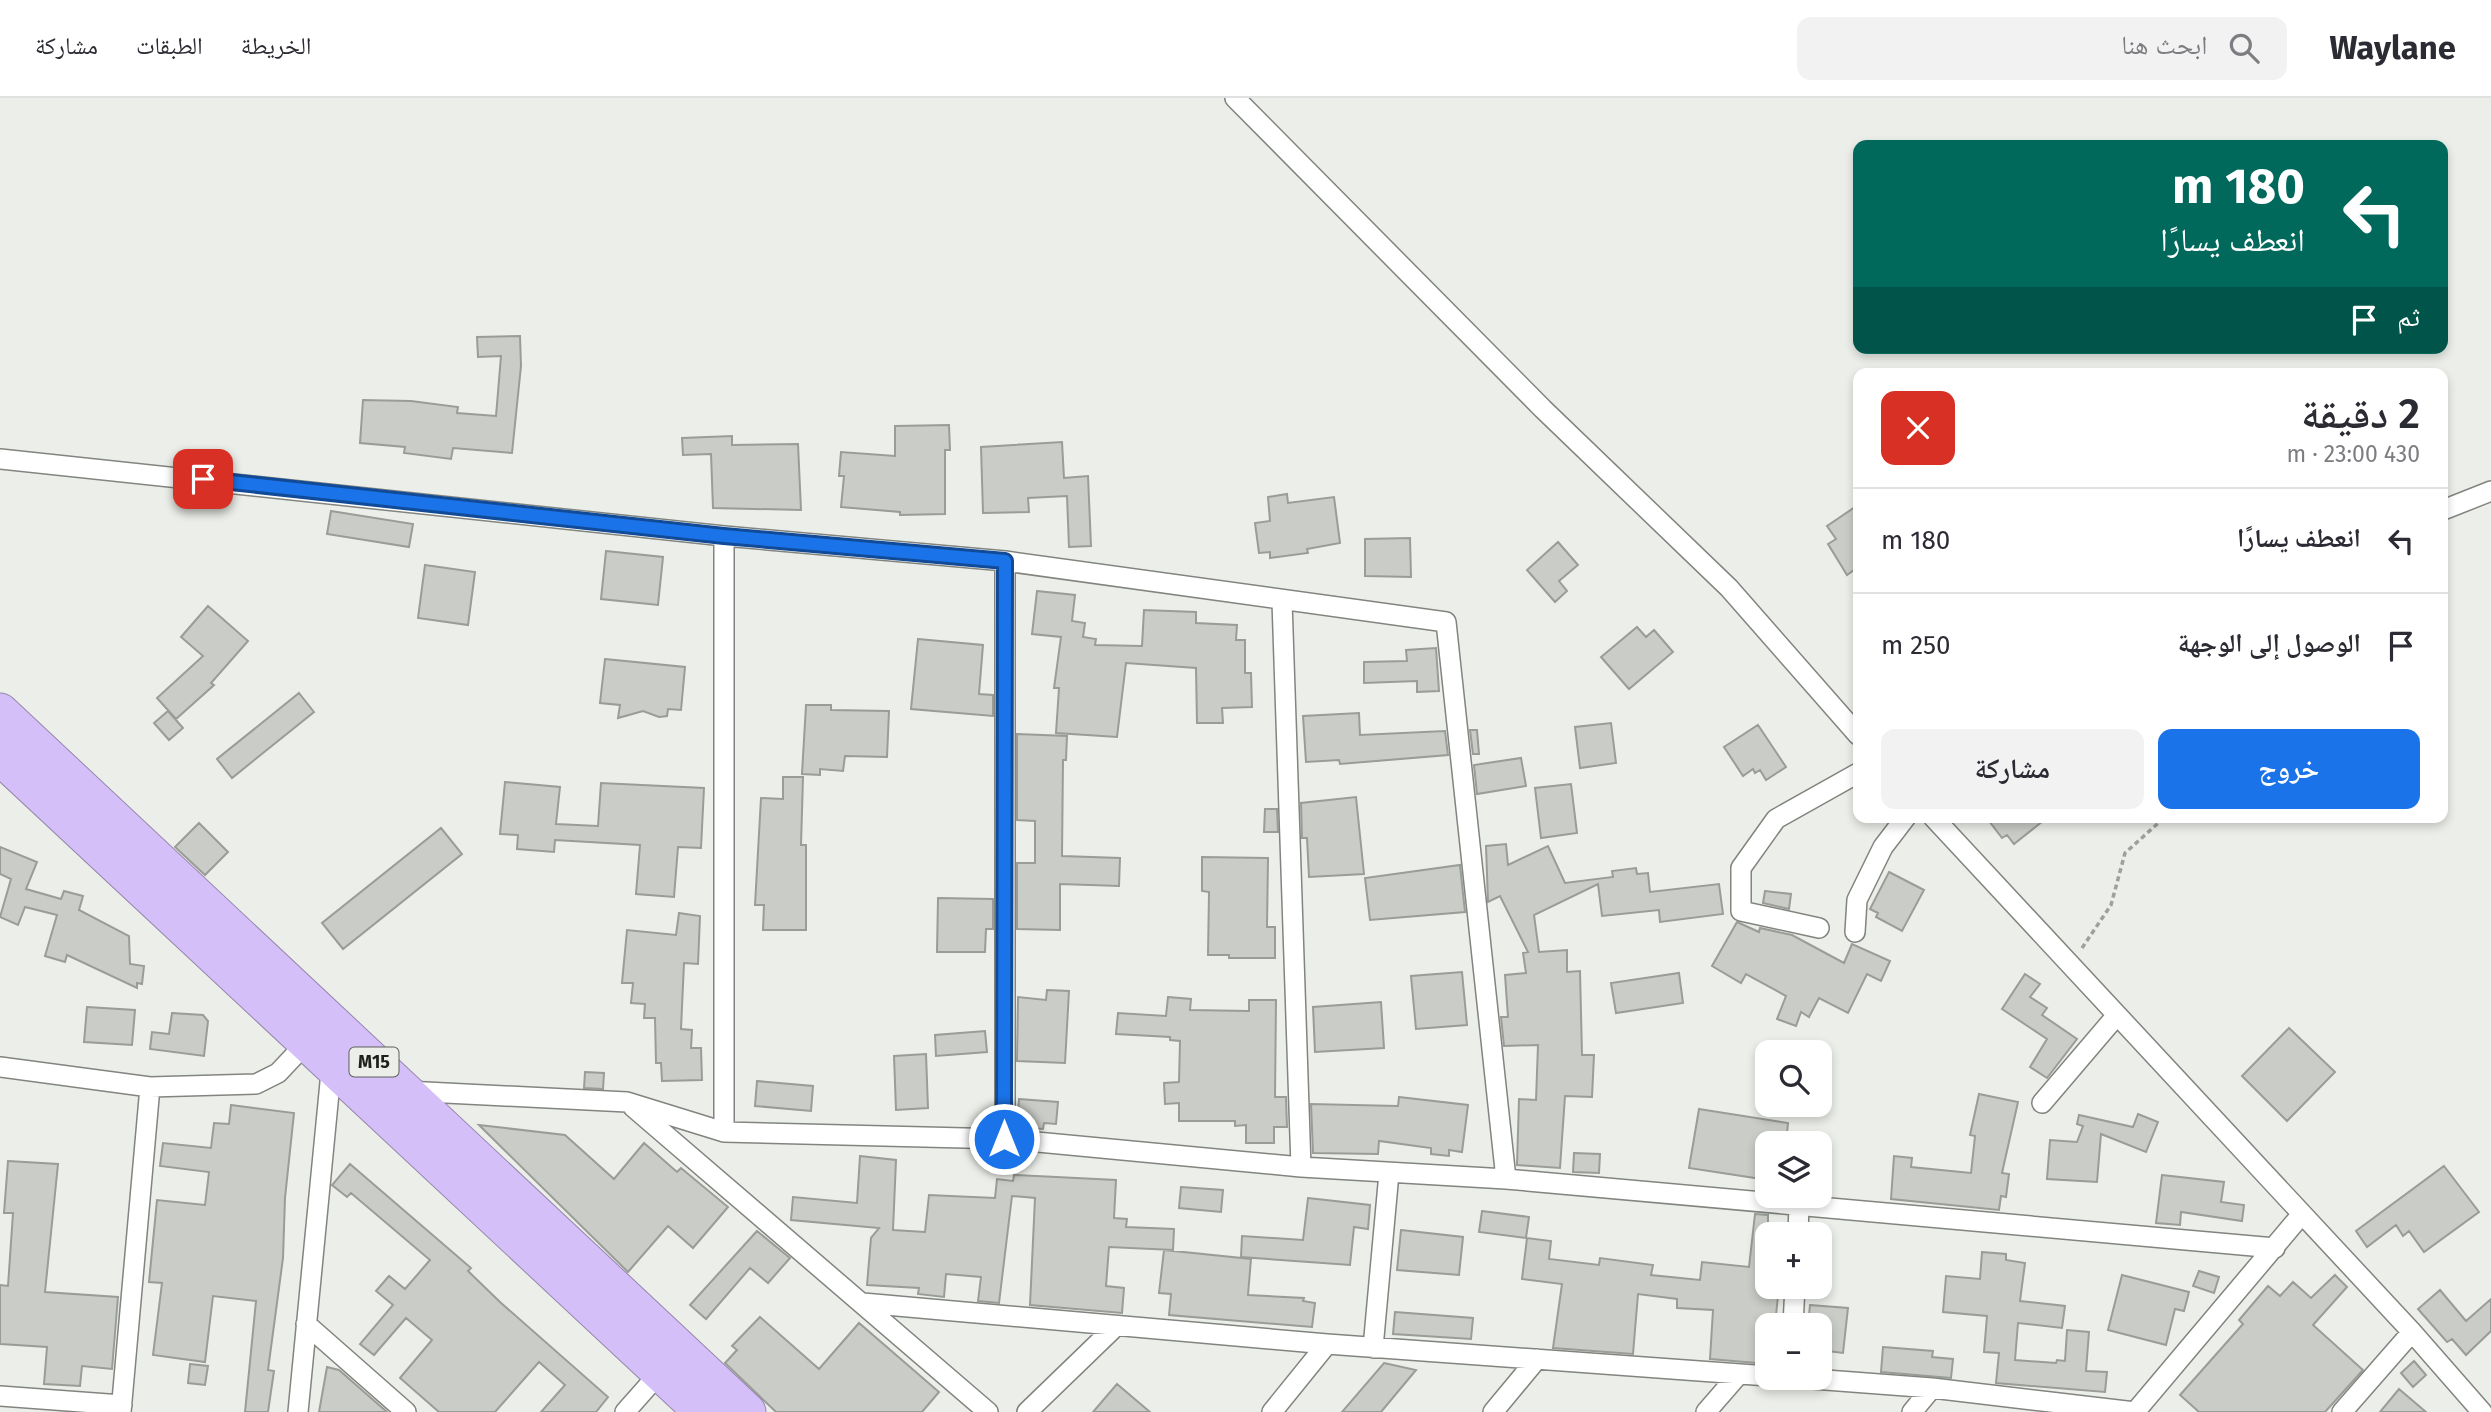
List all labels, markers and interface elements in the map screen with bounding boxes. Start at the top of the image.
search box [1797,17,2287,80]
text: Waylane [2329,28,2456,68]
icon: search [2225,29,2263,67]
text: ابحث هنا [2121,30,2207,61]
text: مشاركة [35,32,98,60]
text: الطبقات [136,32,203,60]
text: الخريطة [241,32,311,60]
text: 180 m [2172,157,2305,216]
icon: left [2329,168,2420,259]
text: انعطف يسارًا [2160,221,2305,259]
icon: arrive [2345,301,2383,339]
text: ثم [2397,302,2420,333]
text: 2 دقيقة [2301,389,2420,439]
button: close [1881,391,1955,465]
text: 430 m · 23:00 [2286,440,2420,468]
pin [173,449,233,509]
icon: arrive [184,460,222,498]
icon: left [2382,522,2420,560]
text: انعطف يسارًا [2237,523,2361,554]
text: 180 m [1881,525,1950,556]
icon: arrive [2382,627,2420,665]
text: الوصول إلى الوجهة [2178,628,2361,659]
text: 250 m [1881,630,1951,661]
button: مشاركة [1881,729,2144,809]
button: خروج [2158,729,2420,809]
map controls [1755,1040,1832,1390]
button: search [1755,1040,1832,1117]
road number: M15 [350,1048,398,1077]
position arrow [967,1102,1041,1176]
button: layers [1755,1131,1832,1208]
button: + [1755,1222,1832,1299]
button: − [1755,1313,1832,1390]

